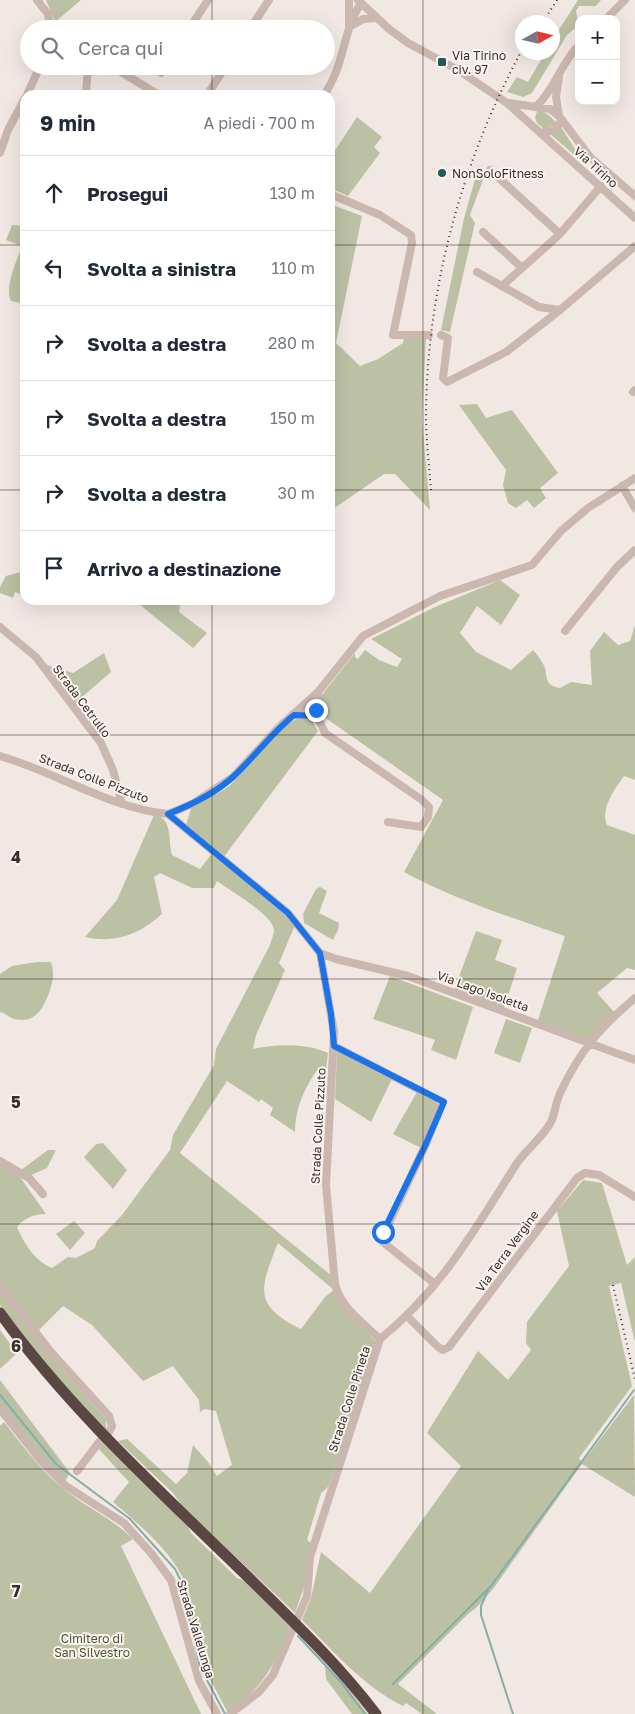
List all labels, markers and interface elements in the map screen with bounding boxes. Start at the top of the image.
north arrow [515,15,560,60]
map controls [575,15,620,105]
button: + [575,15,620,60]
search box [20,20,335,75]
icon: search [38,34,66,62]
text: Cerca qui [78,36,163,59]
place label: Via Tirino civ. 97 [452,48,506,77]
marker: Via Tirino civ. 97 [436,56,448,68]
button: − [575,60,620,105]
text: 9 min [40,110,95,136]
text: A piedi · 700 m [203,113,315,133]
street label: Via Tirino [571,143,621,191]
place label: NonSoloFitness [452,166,544,181]
marker: NonSoloFitness [436,167,448,179]
icon: ahead [40,179,68,207]
text: Prosegui [87,182,168,205]
text: 130 m [270,183,315,203]
icon: left [40,254,68,282]
text: Svolta a sinistra [87,257,236,280]
text: 110 m [271,258,315,278]
icon: right [40,329,68,357]
text: Svolta a destra [87,332,226,355]
text: 280 m [268,333,315,353]
icon: right [40,404,68,432]
text: Svolta a destra [87,407,226,430]
text: 150 m [270,408,315,428]
icon: right [40,479,68,507]
text: Svolta a destra [87,482,226,505]
text: 30 m [278,483,315,503]
icon: arrive [40,554,68,582]
text: Arrivo a destinazione [87,557,281,580]
street label: Strada Cetrullo [50,662,114,740]
route end [305,699,328,722]
street label: Strada Colle Pizzuto [37,750,151,806]
text: 4 [11,847,21,867]
street label: Via Lago Isoletta [435,967,531,1015]
street label: Strada Colle Pizzuto [307,1068,329,1184]
text: 5 [11,1092,21,1112]
street label: Via Terra Vergine [472,1207,542,1295]
route start [372,1221,395,1244]
text: 6 [11,1336,21,1356]
street label: Strada Colle Pineta [325,1344,373,1454]
street label: Strada Vallelunga [174,1578,218,1680]
text: 7 [12,1581,21,1601]
park label: Cimitero di San Silvestro [54,1631,130,1660]

